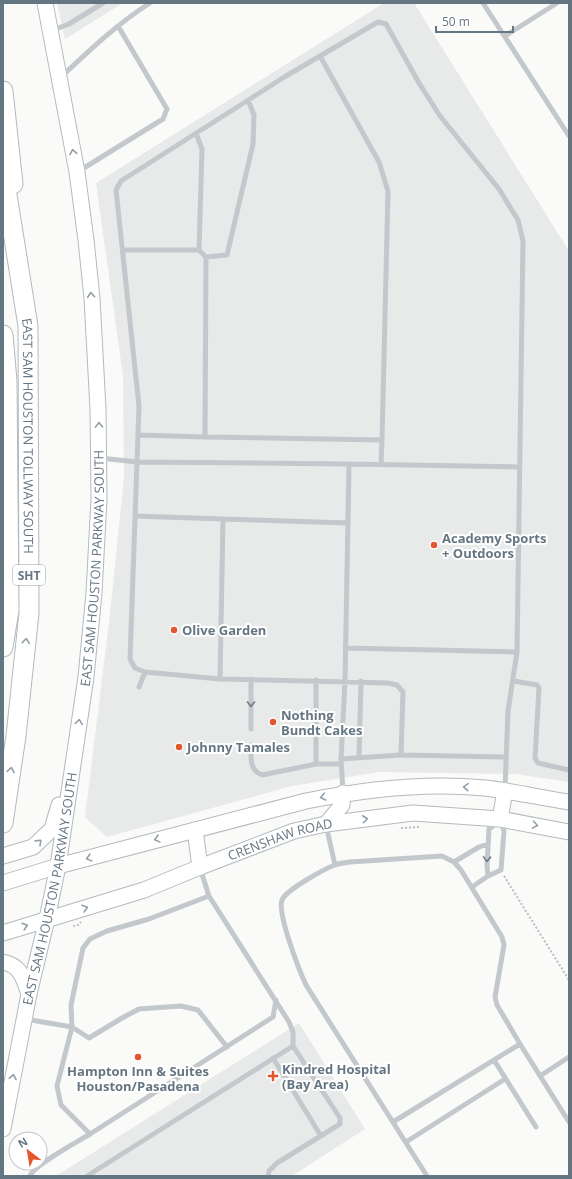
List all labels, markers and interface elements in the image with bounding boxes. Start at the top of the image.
scale bar [436,8,513,34]
text: 50 m [442,13,470,30]
one-way arrow [69,149,78,155]
one-way arrow [87,292,96,298]
street label: EAST SAM HOUSTON TOLLWAY SOUTH [18,317,38,554]
one-way arrow [95,422,103,428]
street label: EAST SAM HOUSTON PARKWAY SOUTH [76,450,108,688]
place label: Academy Sports + Outdoors [442,529,546,562]
marker: Academy Sports + Outdoors [429,540,439,550]
road number: SHT [13,565,45,585]
place label: Olive Garden [182,621,266,639]
marker: Olive Garden [169,625,179,635]
one-way arrow [22,638,31,644]
one-way arrow [247,701,255,707]
place label: Nothing Bundt Cakes [281,706,362,739]
marker: Nothing Bundt Cakes [268,717,278,727]
one-way arrow [74,718,83,725]
place label: Johnny Tamales [186,738,290,756]
marker: Johnny Tamales [174,742,184,752]
one-way arrow [6,767,15,773]
street label: EAST SAM HOUSTON PARKWAY SOUTH [18,771,81,1006]
one-way arrow [463,783,469,792]
one-way arrow [320,793,326,801]
street label: CRENSHAW ROAD [225,814,333,865]
one-way arrow [362,815,368,824]
one-way arrow [532,821,538,829]
one-way arrow [154,835,160,843]
one-way arrow [34,839,42,847]
one-way arrow [86,853,92,861]
one-way arrow [483,856,491,862]
one-way arrow [81,904,88,913]
one-way arrow [22,922,29,931]
marker: Hampton Inn & Suites Houston/Pasadena [133,1052,143,1062]
place label: Kindred Hospital (Bay Area) [282,1060,391,1093]
place label: Hampton Inn & Suites Houston/Pasadena [67,1062,209,1095]
marker: Kindred Hospital (Bay Area) [267,1070,279,1082]
one-way arrow [9,1074,17,1080]
north arrow [8,1131,48,1171]
text: N [15,1133,30,1151]

